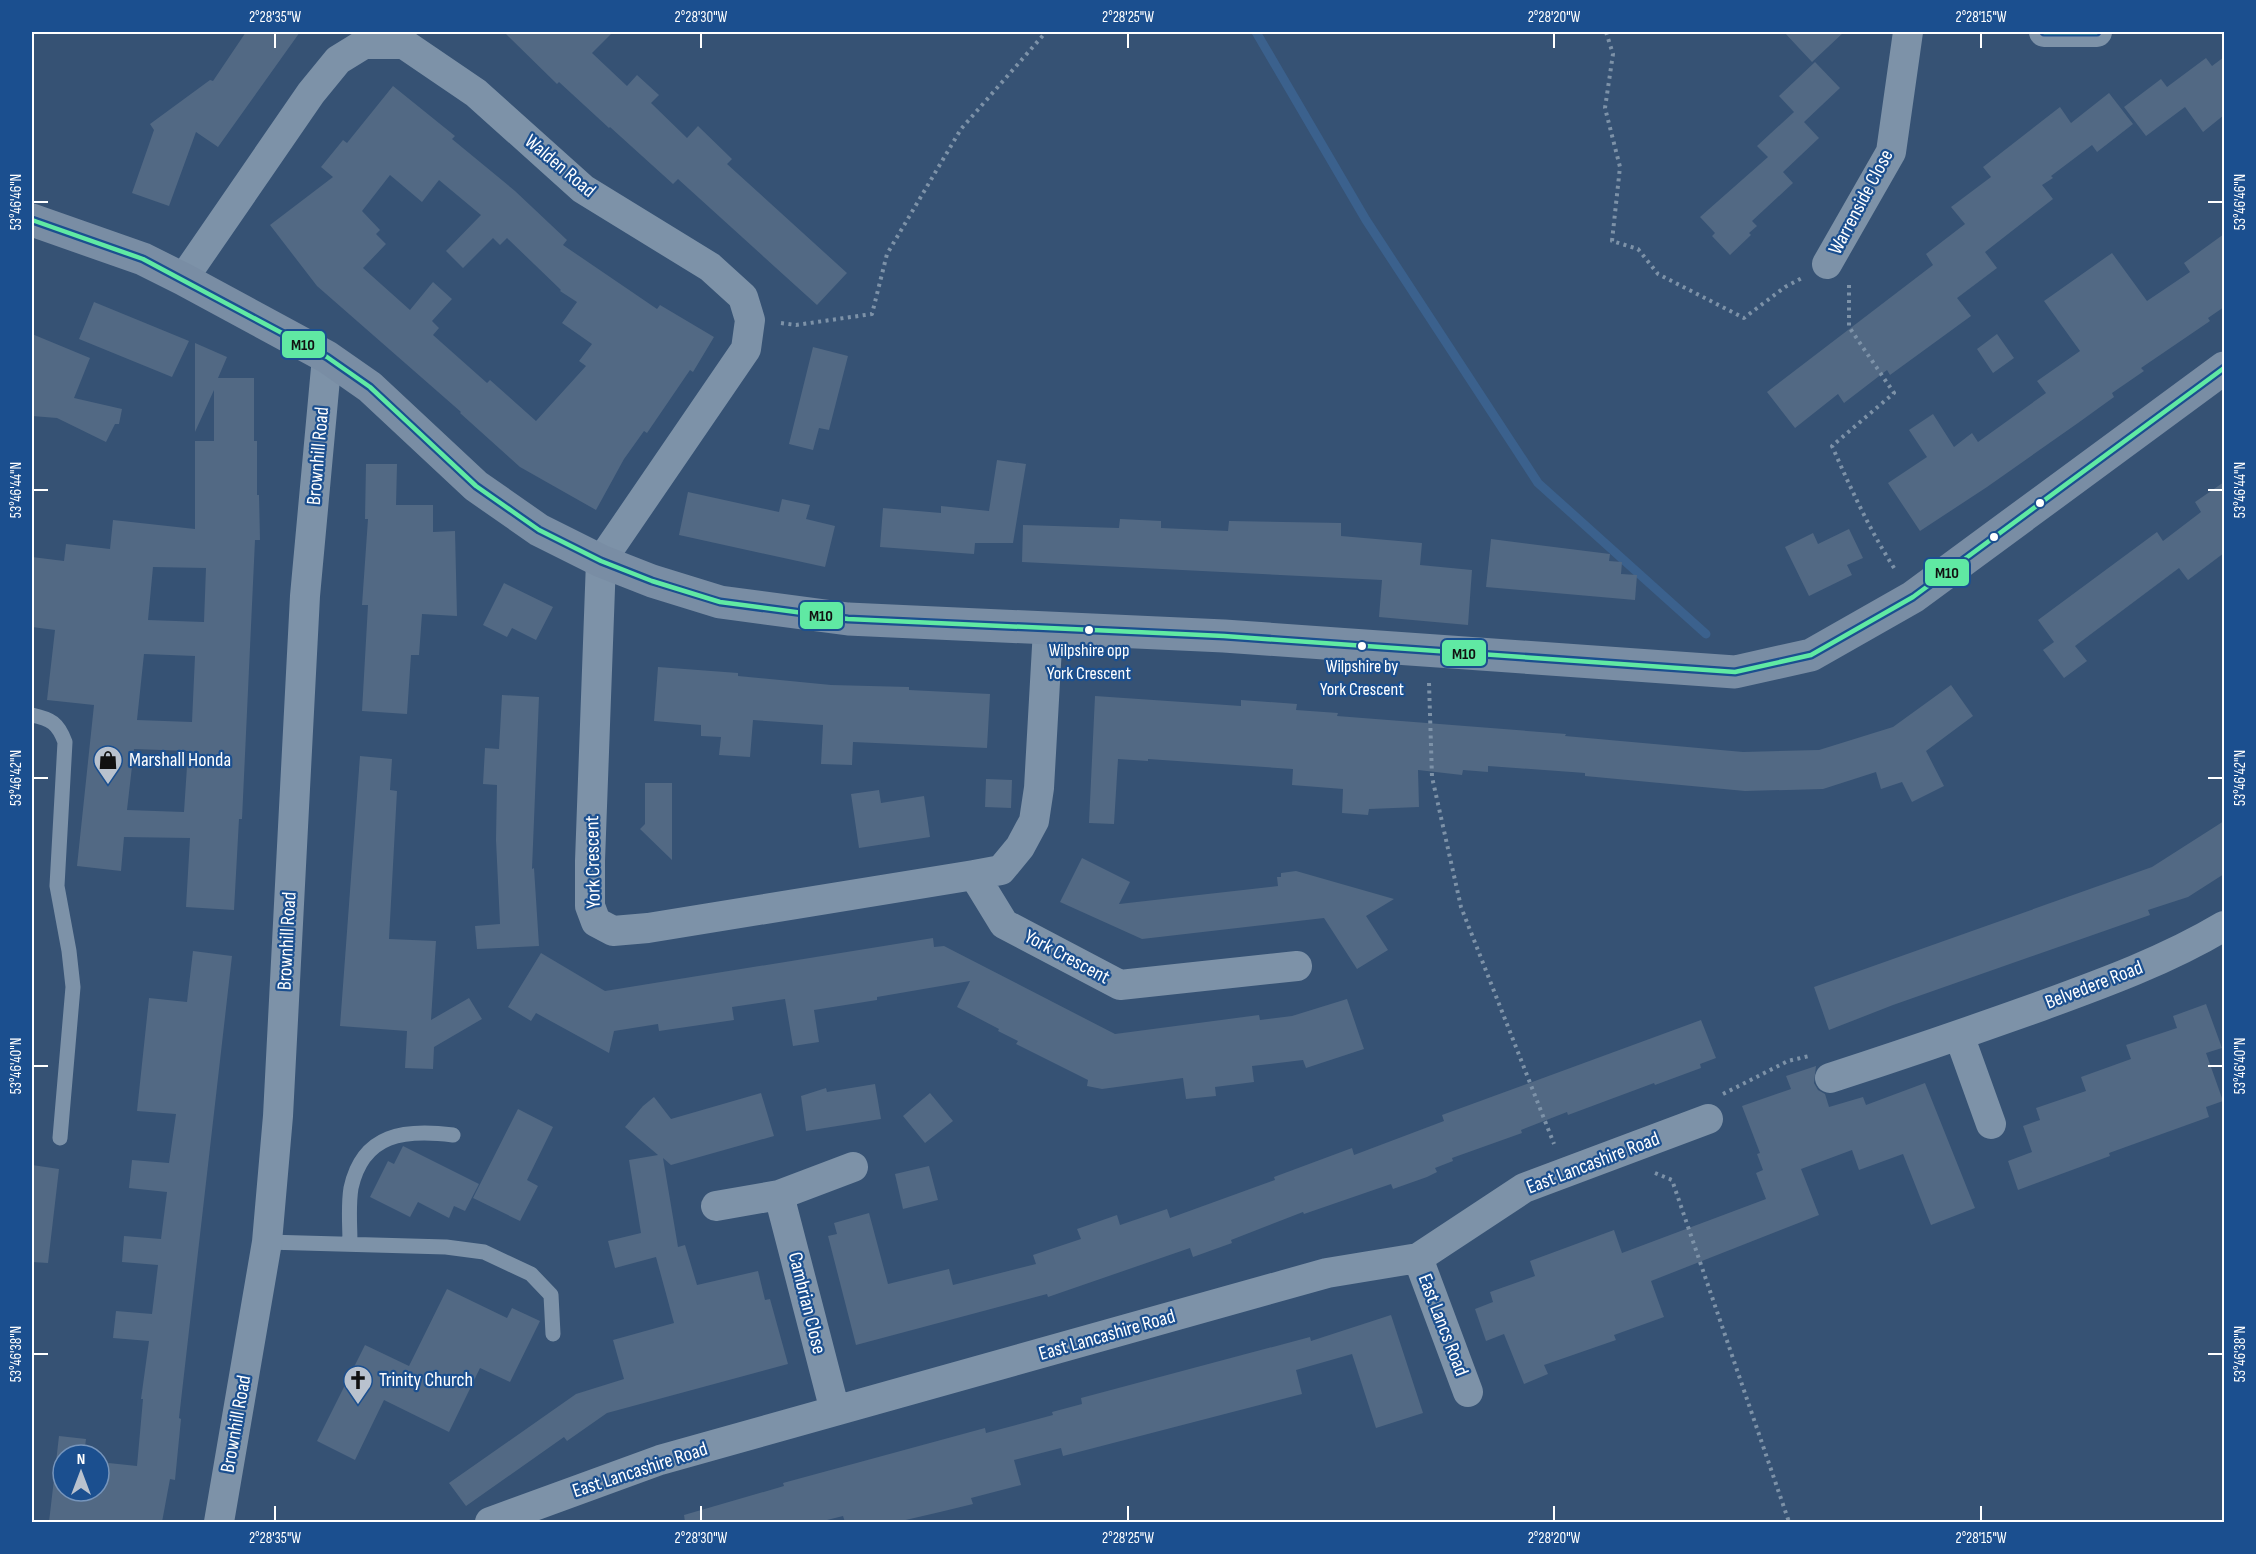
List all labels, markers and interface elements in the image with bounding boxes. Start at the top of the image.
text: 2°28'35"W [249,8,301,27]
text: 2°28'30"W [675,8,728,27]
text: 2°28'25"W [1102,8,1154,27]
text: 2°28'20"W [1528,8,1581,27]
text: 2°28'15"W [1955,8,2007,27]
street label: Walden Road [520,129,600,203]
street label: Warrenside Close [1823,145,1899,259]
text: 53°46'46"N [7,174,26,230]
text: 53°46'46"N [2231,174,2250,230]
line badge: M10 [281,330,326,359]
text: M10 [291,336,315,355]
street label: Brownhill Road [302,406,334,506]
text: 53°46'44"N [7,462,26,518]
text: 53°46'44"N [2231,462,2250,518]
unlabelled marker [2034,497,2046,509]
unlabelled marker [1988,531,2000,543]
line badge: M10 [1924,558,1970,587]
text: M10 [1935,564,1959,583]
line badge: M10 [799,601,844,630]
text: M10 [809,607,833,626]
marker: Wilpshire opp York Crescent [1083,624,1095,636]
line badge: M10 [1441,639,1487,667]
place label: Wilpshire opp York Crescent [1047,640,1131,684]
marker: Wilpshire by York Crescent [1356,640,1368,652]
text: M10 [1452,645,1476,664]
place label: Wilpshire by York Crescent [1320,656,1404,700]
shop icon: Marshall Honda [92,744,124,786]
place label: Marshall Honda [129,748,231,772]
text: 53°46'42"N [7,750,26,806]
text: 53°46'42"N [2231,750,2250,806]
street label: York Crescent [580,815,606,909]
street label: Brownhill Road [272,891,302,991]
street label: York Crescent [1020,925,1114,989]
street label: Belvedere Road [2042,955,2146,1015]
text: 53°46'40"N [7,1038,26,1094]
text: 53°46'40"N [2231,1038,2250,1094]
street label: East Lancashire Road [1523,1127,1663,1199]
street label: Cambrian Close [783,1250,831,1356]
street label: East Lancs Road [1413,1271,1473,1379]
street label: East Lancashire Road [1036,1304,1178,1366]
text: 53°46'38"N [7,1326,26,1382]
text: 53°46'38"N [2231,1326,2250,1382]
church icon: Trinity Church [342,1364,374,1406]
place label: Trinity Church [379,1368,473,1392]
street label: Brownhill Road [216,1373,256,1475]
street label: East Lancashire Road [569,1437,711,1503]
north arrow [51,1443,111,1503]
text: N [77,1450,85,1469]
text: 2°28'35"W [249,1529,301,1548]
text: 2°28'30"W [675,1529,728,1548]
text: 2°28'25"W [1102,1529,1154,1548]
text: 2°28'20"W [1528,1529,1581,1548]
text: 2°28'15"W [1955,1529,2007,1548]

